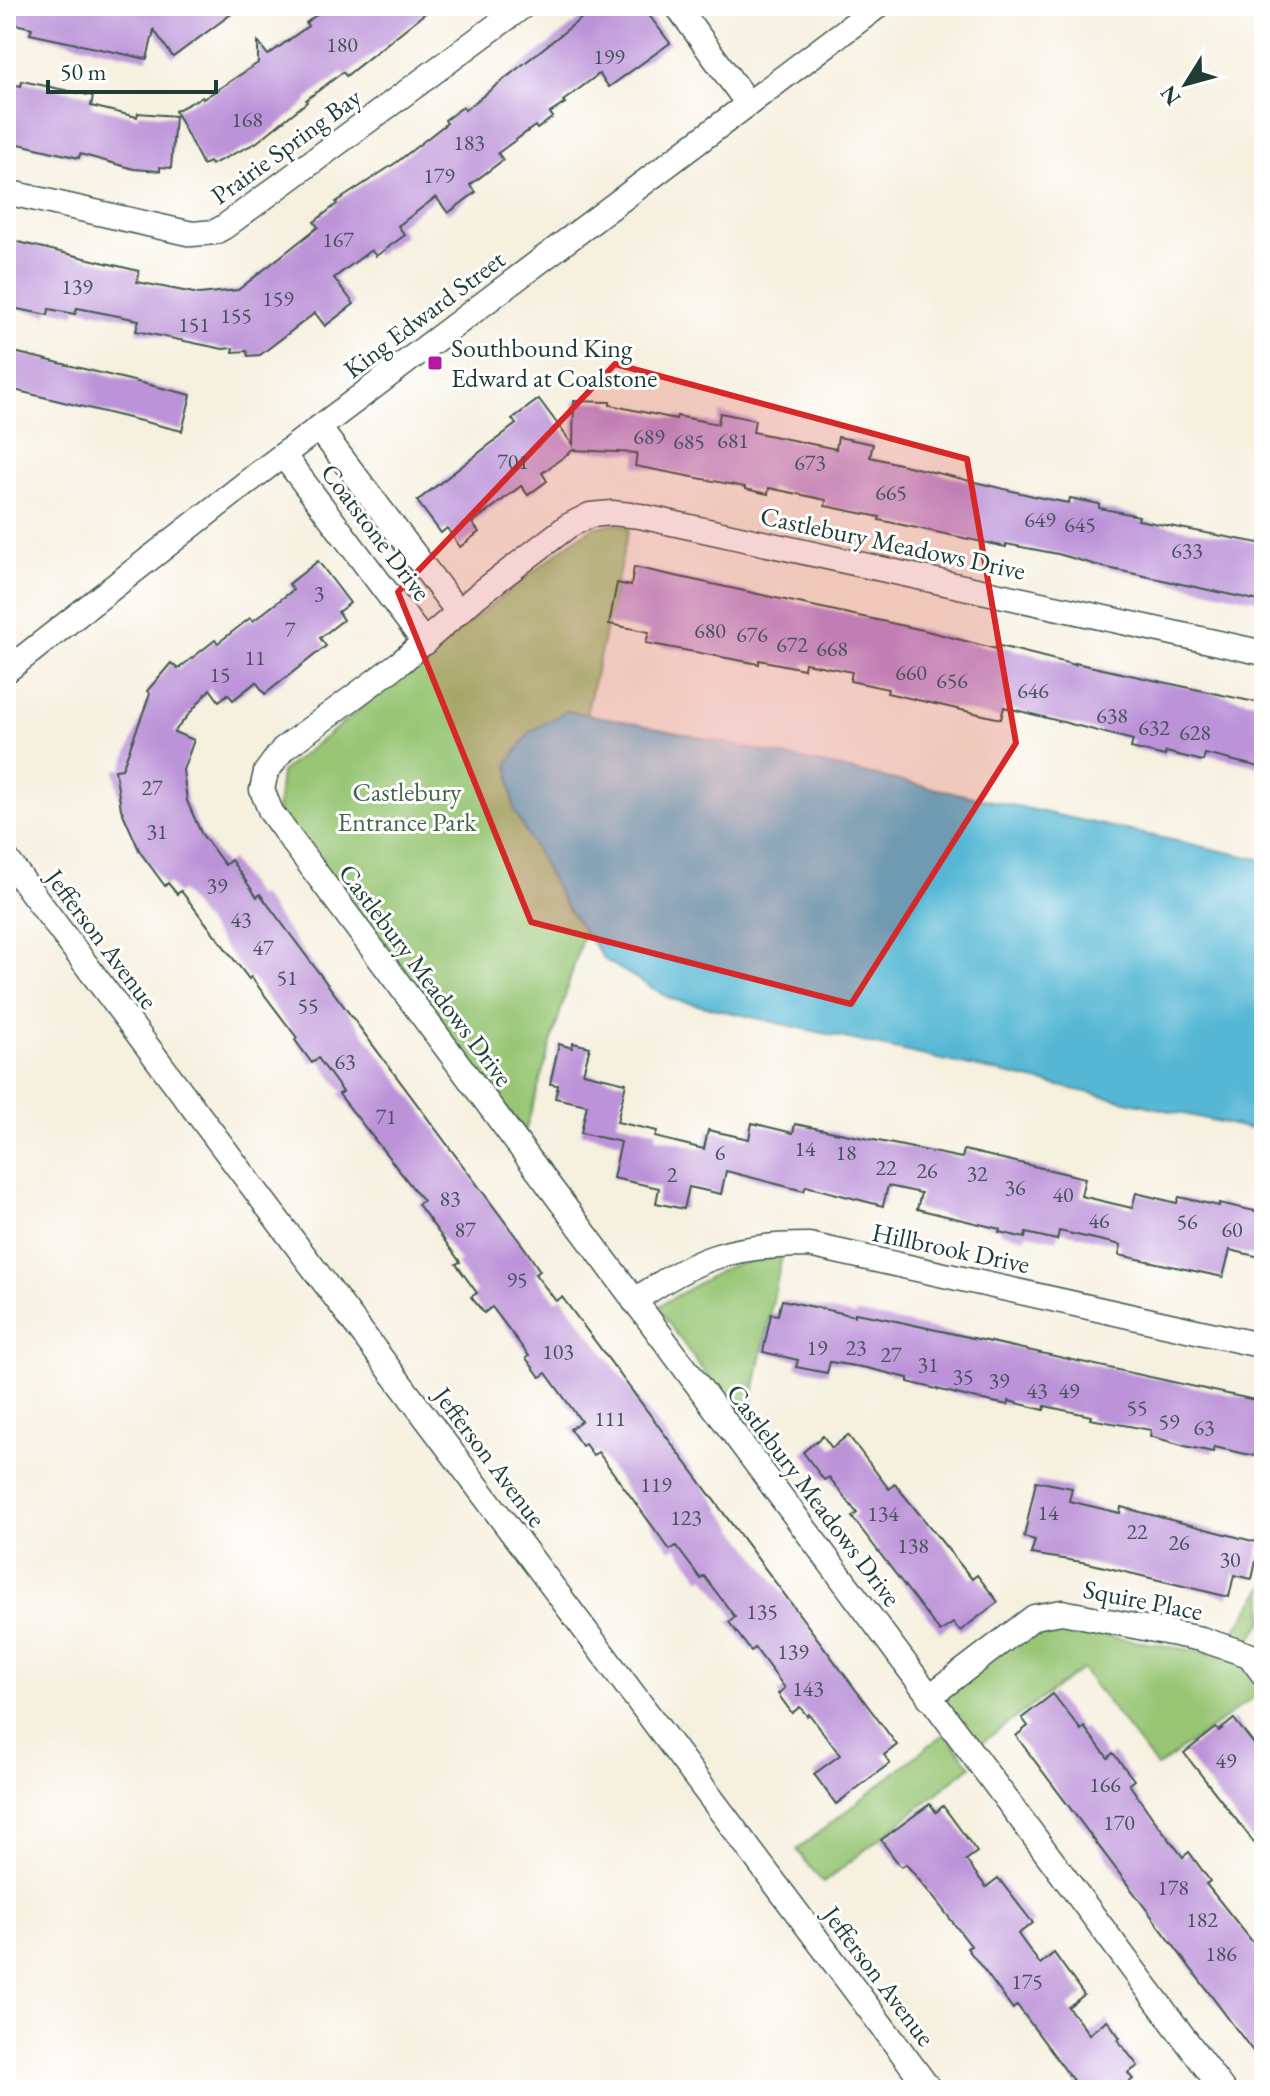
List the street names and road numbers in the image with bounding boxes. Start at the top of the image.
street label: Prairie Spring Bay [204,80,368,212]
street label: King Edward Street [337,242,511,386]
street label: Coatstone Drive [313,457,439,607]
street label: Castlebury Meadows Drive [757,498,1029,588]
street label: Castlebury Meadows Drive [331,857,521,1093]
street label: Jefferson Avenue [37,861,166,1016]
street label: Hillbrook Drive [869,1215,1033,1281]
street label: Castlebury Meadows Drive [719,1377,909,1613]
street label: Jefferson Avenue [425,1379,554,1534]
street label: Squire Place [1080,1572,1206,1628]
street label: Jefferson Avenue [814,1898,943,2053]

